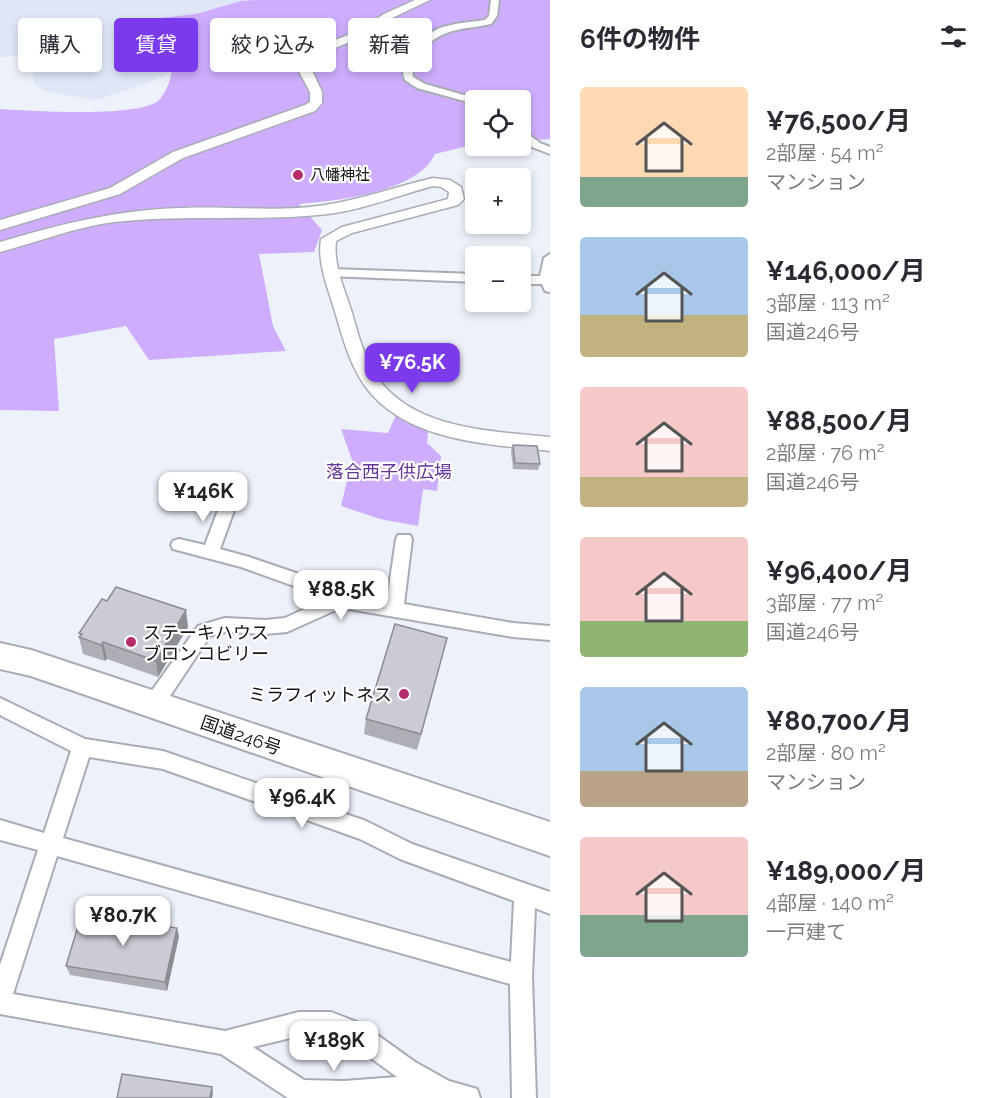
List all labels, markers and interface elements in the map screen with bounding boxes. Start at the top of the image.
chip: 購入 [18,18,102,72]
chip: 賃貸 [114,18,198,72]
chip: 絞り込み [210,18,336,72]
chip: 新着 [348,18,432,72]
icon: filters [937,20,970,53]
text: 6件の物件 [580,24,700,54]
map controls [465,90,531,312]
button: locate [465,90,531,156]
text: ¥76,500/月 [766,106,911,136]
icon: home [628,111,700,183]
text: 2部屋 · 54 m² [766,141,883,165]
place label: 八幡神社 [310,166,370,184]
marker: 八幡神社 [291,168,305,182]
button: + [465,168,531,234]
text: マンション [766,170,866,194]
button: − [465,246,531,312]
text: ¥146,000/月 [766,256,926,286]
icon: home [628,261,700,333]
text: 3部屋 · 113 m² [766,291,890,315]
text: 国道246号 [766,320,859,344]
pin: ¥76.5K [363,343,461,394]
text: ¥76.5K [379,350,445,374]
text: ¥88,500/月 [766,406,912,436]
icon: home [628,411,700,483]
text: 2部屋 · 76 m² [766,441,884,465]
park label: 落合西子供広場 [326,461,452,482]
text: 国道246号 [766,470,859,494]
pin: ¥146K [161,472,245,523]
text: ¥146K [172,479,234,503]
text: ¥96,400/月 [766,556,912,586]
icon: home [628,561,700,633]
pin: ¥88.5K [292,570,390,621]
text: ¥88.5K [307,577,375,601]
text: 3部屋 · 77 m² [766,591,883,615]
text: 国道246号 [766,620,859,644]
place label: ステーキハウス ブロンコビリー [143,622,269,664]
marker: ステーキハウス ブロンコビリー [124,635,138,649]
place label: ミラフィットネス [248,684,392,705]
marker: ミラフィットネス [397,687,411,701]
text: ¥80,700/月 [766,706,912,736]
street label: 国道246号 [198,711,284,759]
icon: home [628,711,700,783]
text: 2部屋 · 80 m² [766,741,886,765]
text: マンション [766,770,866,794]
pin: ¥96.4K [253,778,351,829]
text: ¥96.4K [268,785,336,809]
text: ¥189,000/月 [766,856,926,886]
icon: home [628,861,700,933]
text: 4部屋 · 140 m² [766,891,894,915]
pin: ¥80.7K [74,896,172,947]
text: ¥80.7K [89,903,157,927]
text: 一戸建て [766,920,846,944]
pin: ¥189K [292,1021,376,1072]
text: ¥189K [303,1028,365,1052]

